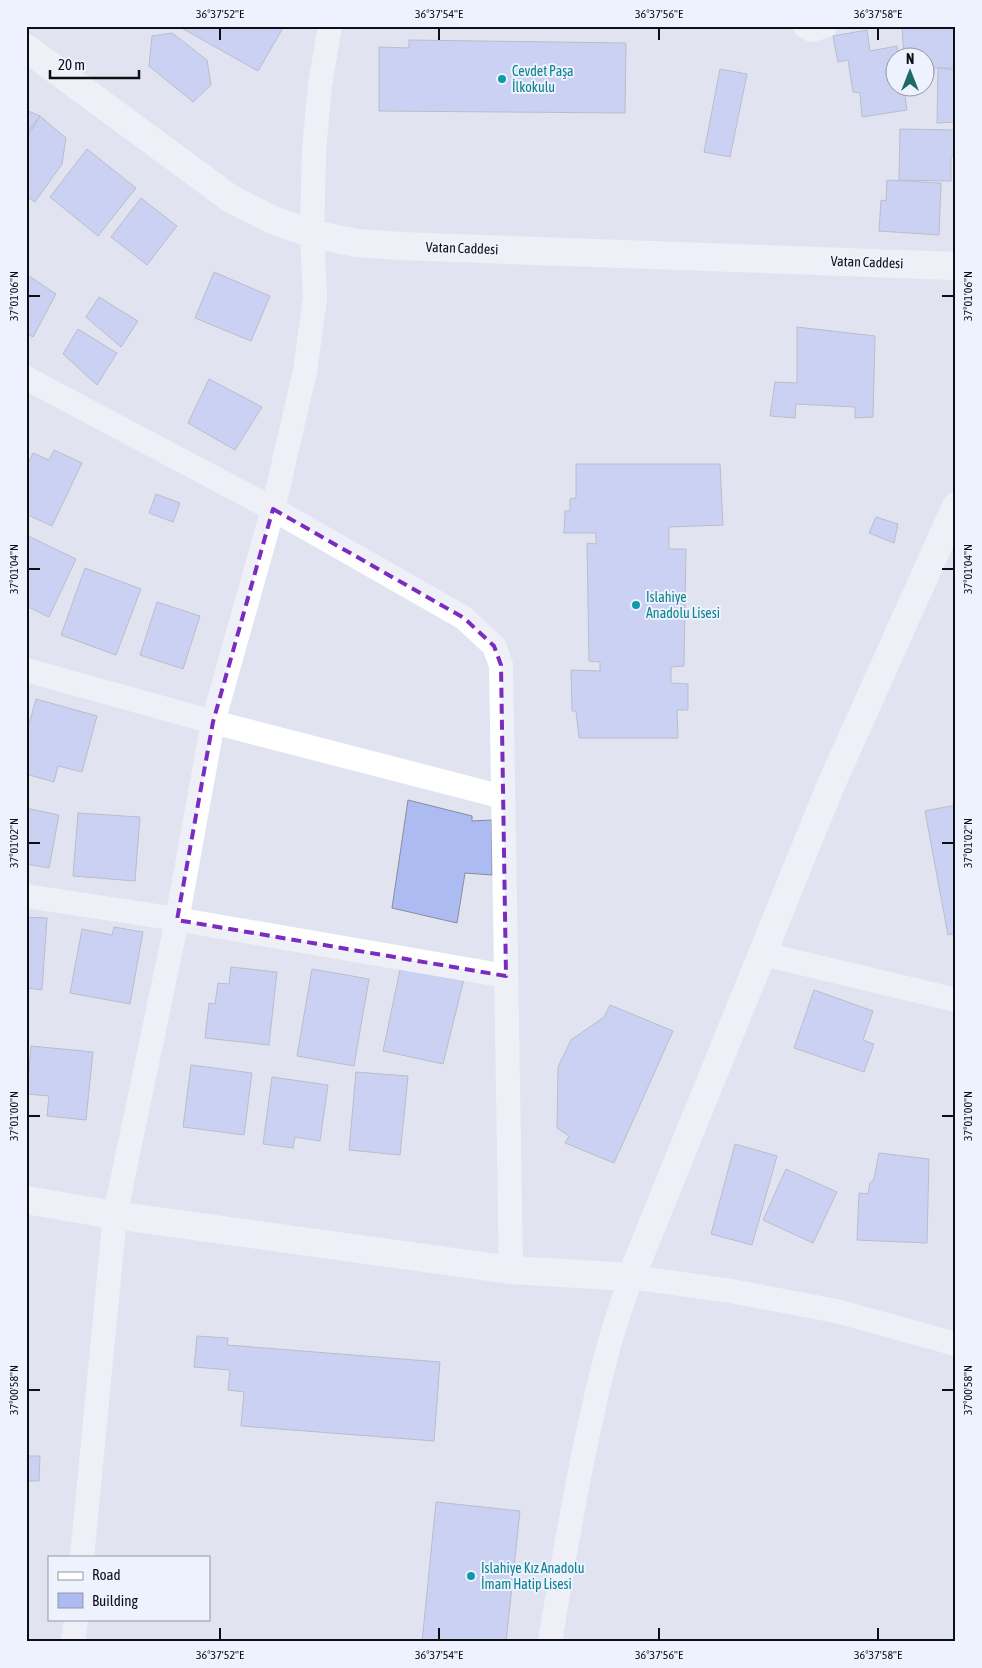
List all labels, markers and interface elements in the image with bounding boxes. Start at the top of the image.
text: 36°37'52"E [196,7,244,21]
text: 36°37'54"E [415,7,463,21]
text: 36°37'56"E [635,7,683,21]
text: 36°37'58"E [854,7,902,21]
scale bar [50,48,139,80]
north arrow [884,48,934,98]
text: N [906,51,914,67]
text: 20 m [58,56,85,73]
place label: Cevdet Paşa İlkokulu [512,63,574,95]
marker: Cevdet Paşa İlkokulu [496,73,508,85]
street label: Vatan Caddesi [425,239,499,257]
street label: Vatan Caddesi [830,253,904,271]
text: 37°01'06"N [7,271,21,321]
text: 37°01'06"N [961,271,975,321]
text: 37°01'04"N [7,544,21,594]
text: 37°01'04"N [961,544,975,594]
place label: Islahiye Anadolu Lisesi [646,589,720,621]
marker: Islahiye Anadolu Lisesi [630,599,642,611]
text: 37°01'02"N [7,818,21,868]
text: 37°01'02"N [961,818,975,868]
text: 37°01'00"N [7,1091,21,1141]
text: 37°01'00"N [961,1091,975,1141]
text: 37°00'58"N [7,1365,21,1415]
text: 37°00'58"N [961,1365,975,1415]
legend [48,1556,210,1620]
place label: Islahiye Kız Anadolu İmam Hatip Lisesi [481,1560,585,1592]
text: Road [92,1566,121,1583]
marker: Islahiye Kız Anadolu İmam Hatip Lisesi [465,1570,477,1582]
text: Building [92,1592,138,1609]
text: 36°37'52"E [196,1648,244,1662]
text: 36°37'54"E [415,1648,463,1662]
text: 36°37'56"E [635,1648,683,1662]
text: 36°37'58"E [854,1648,902,1662]

